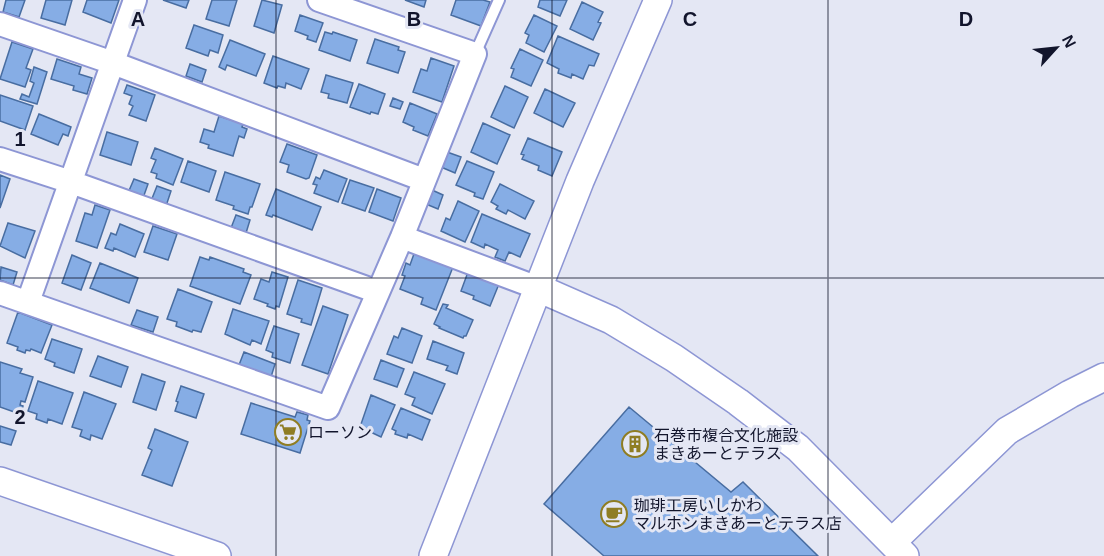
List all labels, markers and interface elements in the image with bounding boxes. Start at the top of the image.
text: A [131,8,145,30]
text: B [407,8,421,30]
text: C [683,8,697,30]
text: D [959,8,973,30]
north arrow [1026,18,1086,78]
text: N [1059,32,1079,50]
text: 1 [14,128,26,150]
text: 2 [14,406,26,428]
supermarket icon: ローソン [273,417,303,447]
place label: ローソン [308,424,372,441]
place label: 石巻市複合文化施設 まきあーとテラス [654,427,798,462]
building icon: 石巻市複合文化施設 まきあーとテラス [620,429,650,459]
place label: 珈琲工房いしかわ マルホンまきあーとテラス店 [634,497,842,532]
cafe icon: 珈琲工房いしかわ マルホンまきあーとテラス店 [599,499,629,529]

